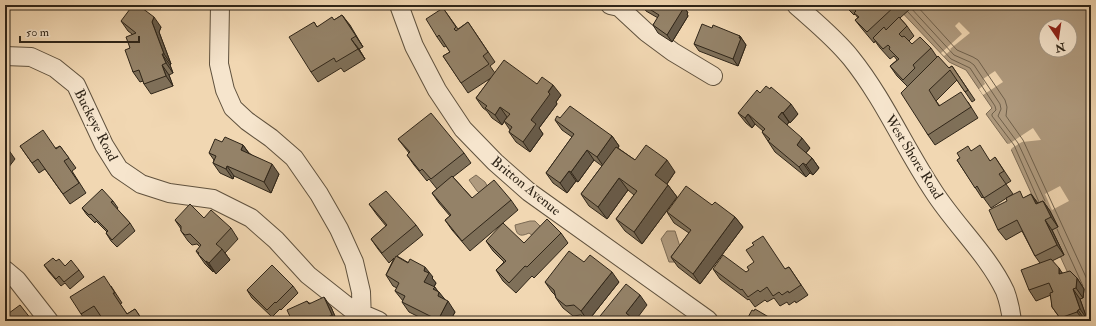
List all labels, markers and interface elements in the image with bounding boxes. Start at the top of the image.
scale bar [20,18,139,44]
north arrow [1038,18,1078,58]
text: 50 m [26,25,50,40]
text: N [1053,40,1067,55]
street label: Buckeye Road [70,86,121,164]
street label: West Shore Road [881,111,947,202]
street label: Britton Avenue [488,153,564,219]

